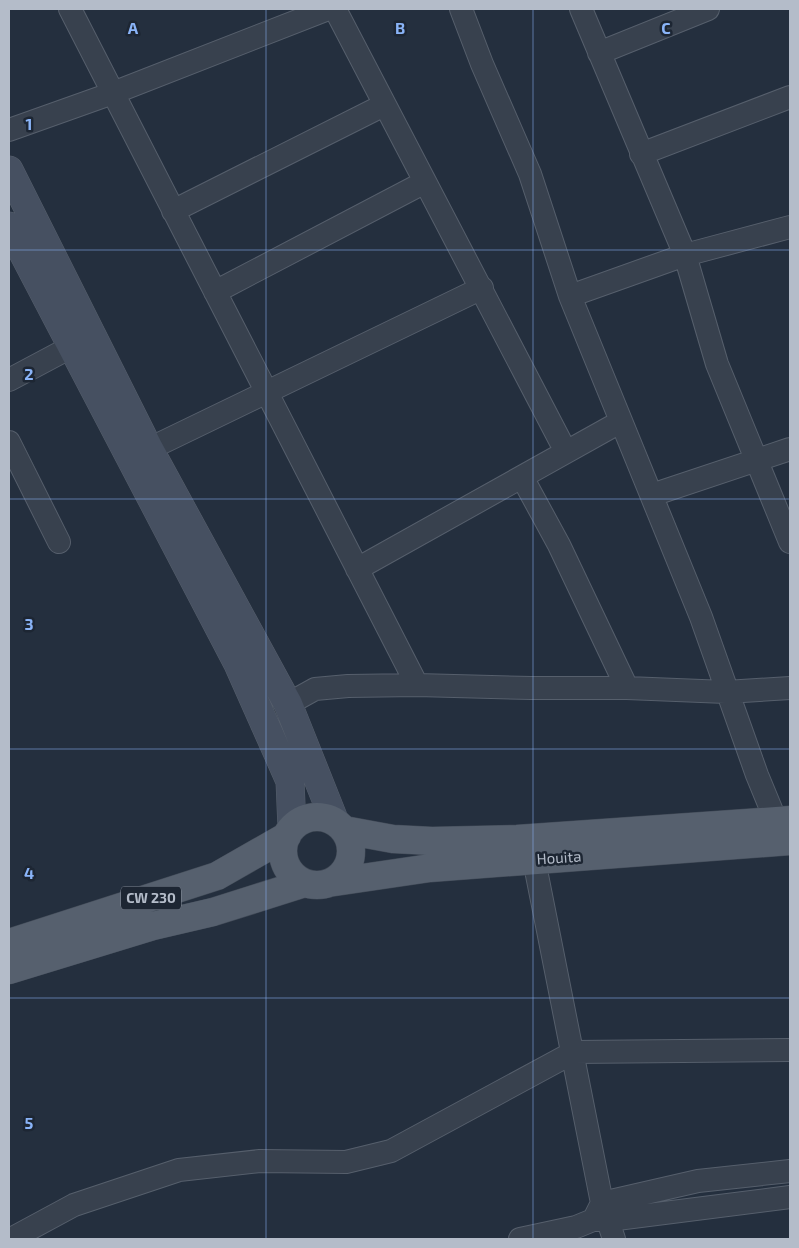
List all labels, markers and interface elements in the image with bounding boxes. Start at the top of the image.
text: A [128,18,139,37]
text: B [395,18,405,37]
text: C [661,18,671,37]
text: 1 [26,114,32,133]
text: 2 [24,364,34,383]
text: 3 [24,614,34,633]
street label: Houita [536,846,582,868]
text: 4 [24,863,34,882]
road number: CW 230 [121,886,181,910]
text: 5 [25,1113,34,1132]

